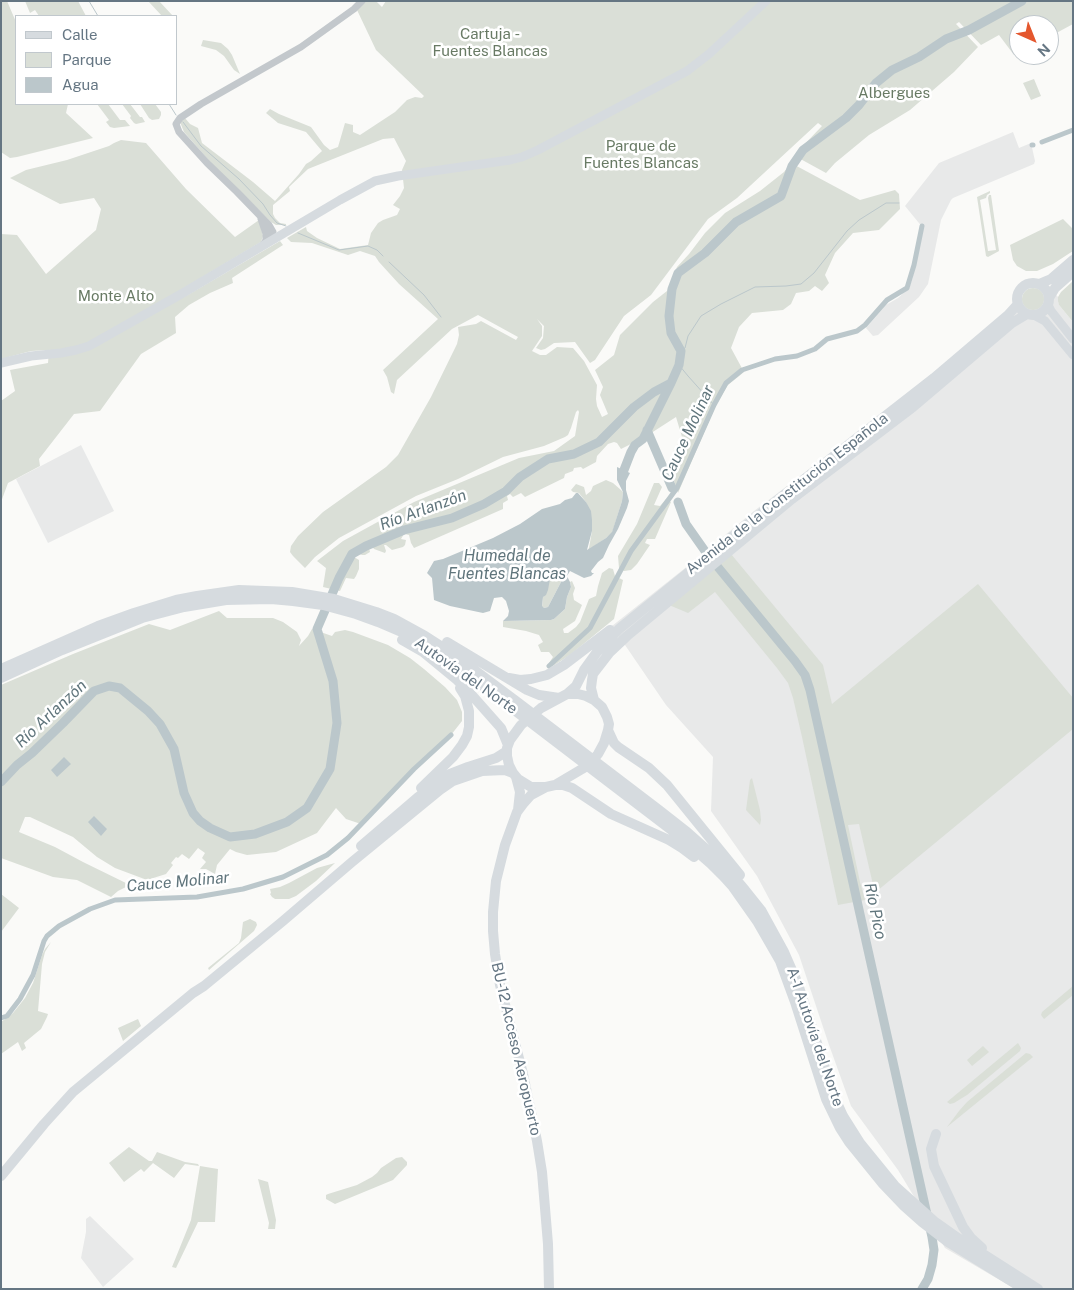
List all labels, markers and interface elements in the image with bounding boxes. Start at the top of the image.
legend [15,15,178,105]
north arrow [1009,15,1059,65]
park label: Cartuja - Fuentes Blancas [433,25,547,60]
text: Calle [62,26,98,43]
text: N [1034,41,1053,60]
text: Parque [62,51,112,68]
text: Agua [62,76,99,93]
park label: Albergues [858,84,930,102]
park label: Parque de Fuentes Blancas [584,137,698,172]
park label: Monte Alto [78,287,154,305]
water label: Cauce Molinar [657,382,719,484]
street label: Avenida de la Constitución Española [682,409,892,579]
water label: Río Arlanzón [377,485,469,535]
water label: Humedal de Fuentes Blancas [448,546,566,584]
street label: Autovía del Norte [411,634,521,718]
water label: Río Arlanzón [11,676,91,752]
water label: Cauce Molinar [126,868,230,896]
water label: Río Pico [860,881,890,941]
street label: BU-12 Acceso Aeropuerto [487,960,545,1138]
street label: A-1 Autovía del Norte [783,965,847,1109]

